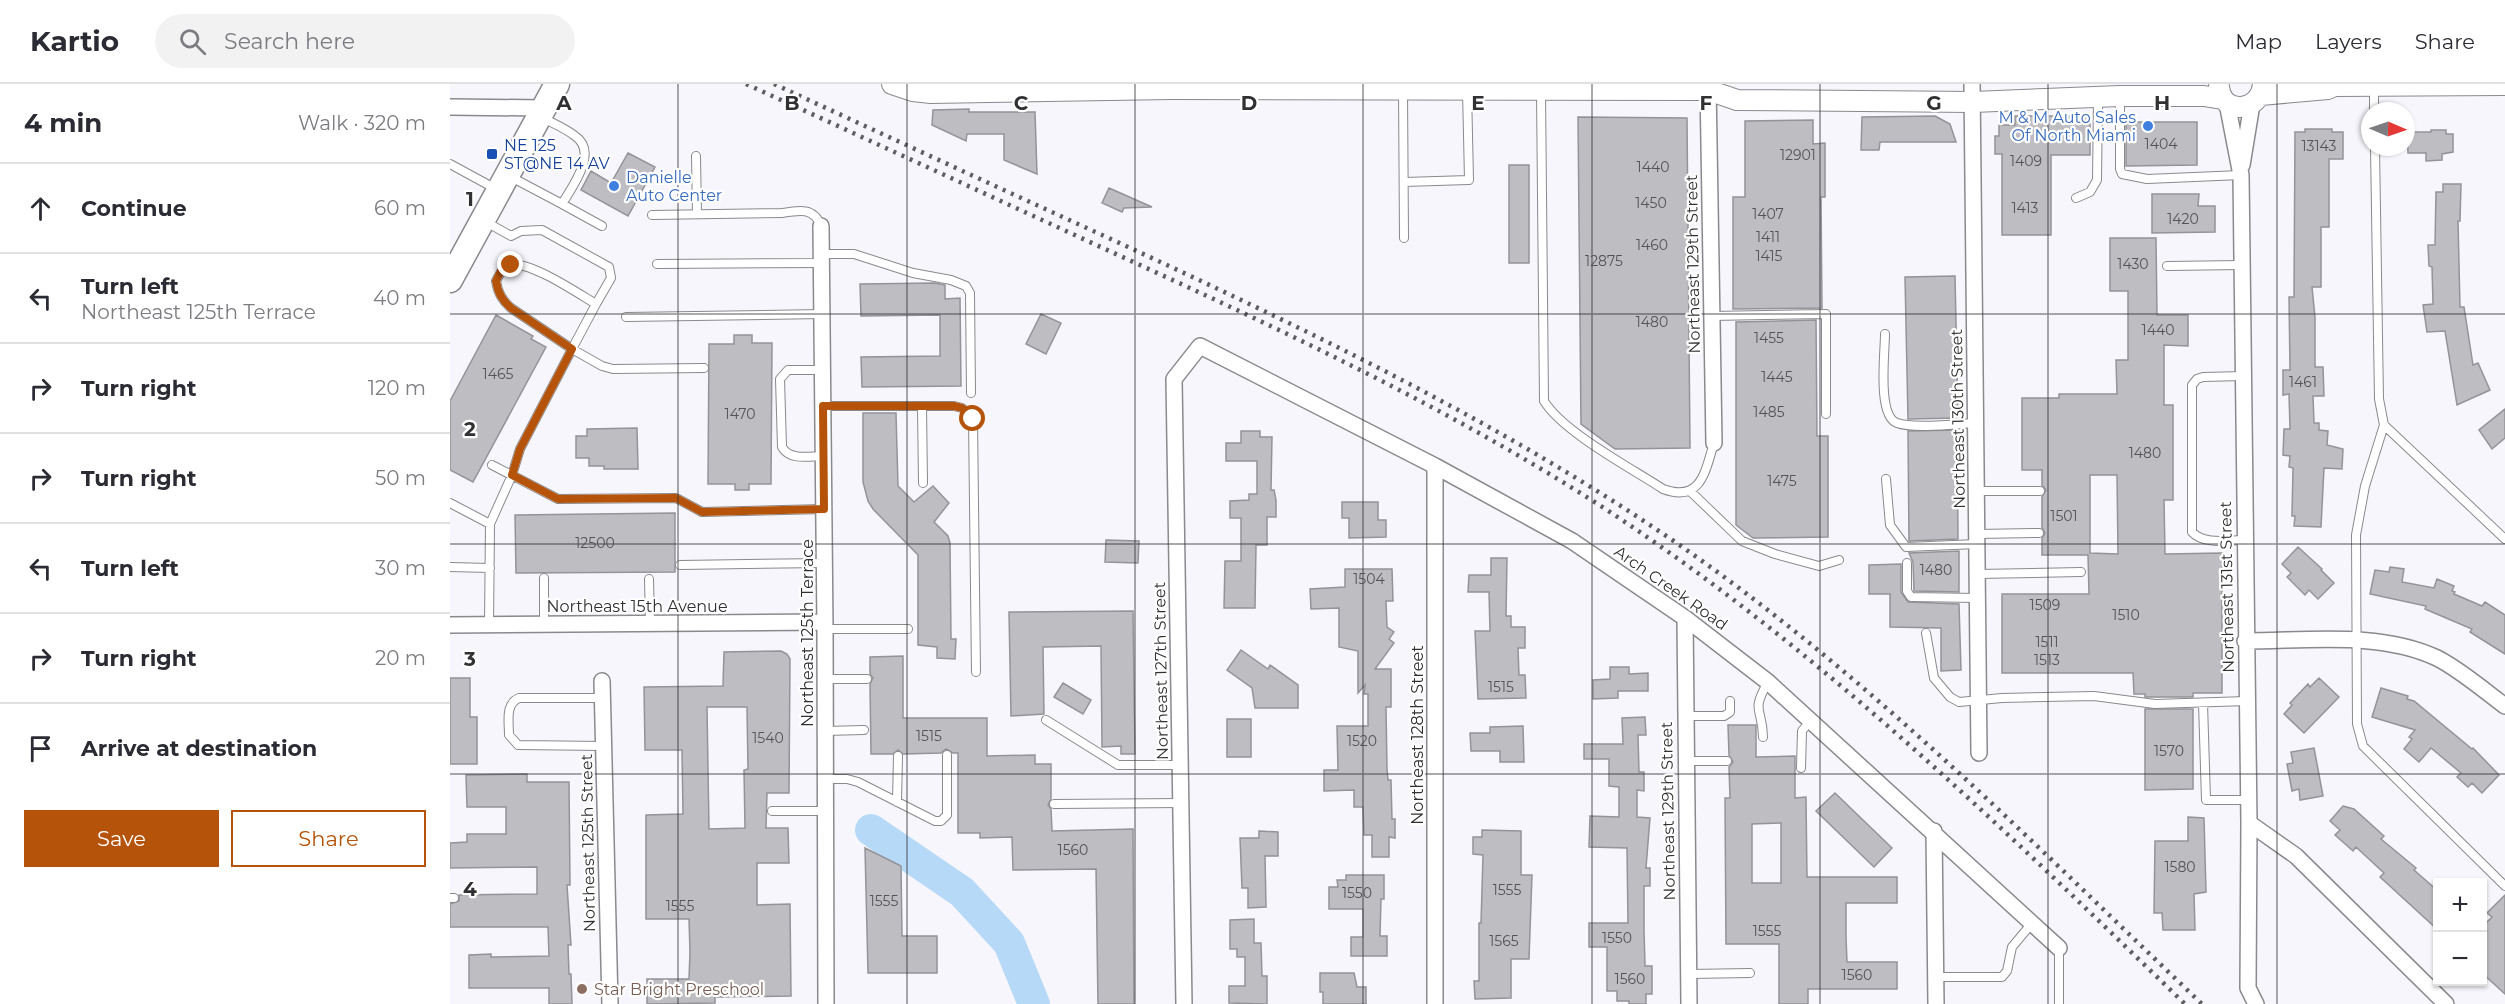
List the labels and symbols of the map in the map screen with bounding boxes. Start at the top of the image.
text: A [555,91,572,115]
text: B [784,91,800,115]
text: C [1014,91,1029,115]
text: D [1241,91,1257,115]
text: E [1471,91,1485,115]
text: F [1700,91,1713,115]
text: G [1926,91,1942,115]
text: H [2154,91,2170,115]
north arrow [2361,102,2415,156]
place label: M & M Auto Sales Of North Miami [1999,108,2136,145]
marker: M & M Auto Sales Of North Miami [2141,119,2155,133]
house number: 1404 [2145,135,2178,153]
place label: NE 125 ST@NE 14 AV [504,136,611,173]
house number: 13143 [2302,137,2337,155]
house number: 12901 [1780,146,1816,164]
marker: NE 125 ST@NE 14 AV [485,147,499,161]
house number: 1409 [2010,152,2042,170]
house number: 1440 [1637,158,1669,176]
place label: Danielle Auto Center [626,168,722,205]
street label: Northeast 129th Street [1682,174,1704,354]
marker: Danielle Auto Center [607,179,621,193]
text: 1 [466,187,474,211]
house number: 1450 [1635,194,1667,212]
house number: 1413 [2012,199,2039,217]
house number: 1407 [1752,205,1784,223]
house number: 1420 [2167,210,2199,228]
house number: 1411 [1756,228,1780,246]
house number: 1460 [1636,236,1668,254]
house number: 1415 [1756,247,1783,265]
route end [497,251,523,277]
house number: 12875 [1585,252,1623,270]
house number: 1430 [2117,255,2149,273]
house number: 1480 [1636,313,1668,331]
house number: 1440 [2142,321,2174,339]
street label: Northeast 130th Street [1947,328,1969,509]
house number: 1455 [1754,329,1784,347]
house number: 1465 [483,365,513,383]
house number: 1445 [1761,368,1793,386]
house number: 1461 [2289,373,2317,391]
house number: 1485 [1753,403,1785,421]
house number: 1470 [725,405,755,423]
route start [959,405,985,431]
text: 2 [464,417,476,441]
house number: 1480 [2129,444,2161,462]
house number: 1475 [1767,472,1797,490]
street label: Northeast 131st Street [2216,500,2238,673]
house number: 1501 [2050,507,2078,525]
house number: 12500 [575,534,615,552]
street label: Northeast 125th Terrace [798,539,817,727]
street label: Arch Creek Road [1611,542,1731,634]
house number: 1480 [1920,561,1952,579]
house number: 1504 [1353,570,1385,588]
street label: Northeast 127th Street [1150,581,1172,760]
house number: 1509 [2030,596,2060,614]
street label: Northeast 15th Avenue [546,597,728,616]
house number: 1510 [2112,606,2140,624]
house number: 1511 [2035,633,2059,651]
street label: Northeast 128th Street [1408,645,1427,825]
text: 3 [463,647,476,671]
house number: 1513 [2034,651,2060,669]
house number: 1515 [1488,678,1514,696]
street label: Northeast 129th Street [1657,721,1679,901]
house number: 1515 [916,727,942,745]
house number: 1540 [752,729,784,747]
house number: 1520 [1347,732,1377,750]
house number: 1570 [2154,742,2184,760]
street label: Northeast 125th Street [577,753,599,932]
house number: 1560 [1058,841,1088,859]
house number: 1580 [2164,858,2196,876]
text: 4 [463,877,477,901]
house number: 1555 [1493,881,1521,899]
house number: 1550 [1342,884,1372,902]
house number: 1555 [870,892,898,910]
house number: 1555 [666,897,694,915]
house number: 1555 [1753,922,1781,940]
house number: 1550 [1602,929,1632,947]
house number: 1565 [1489,932,1519,950]
house number: 1560 [1842,966,1872,984]
house number: 1560 [1615,970,1645,988]
place label: Star Bright Preschool [594,980,764,999]
marker: Star Bright Preschool [575,982,589,996]

